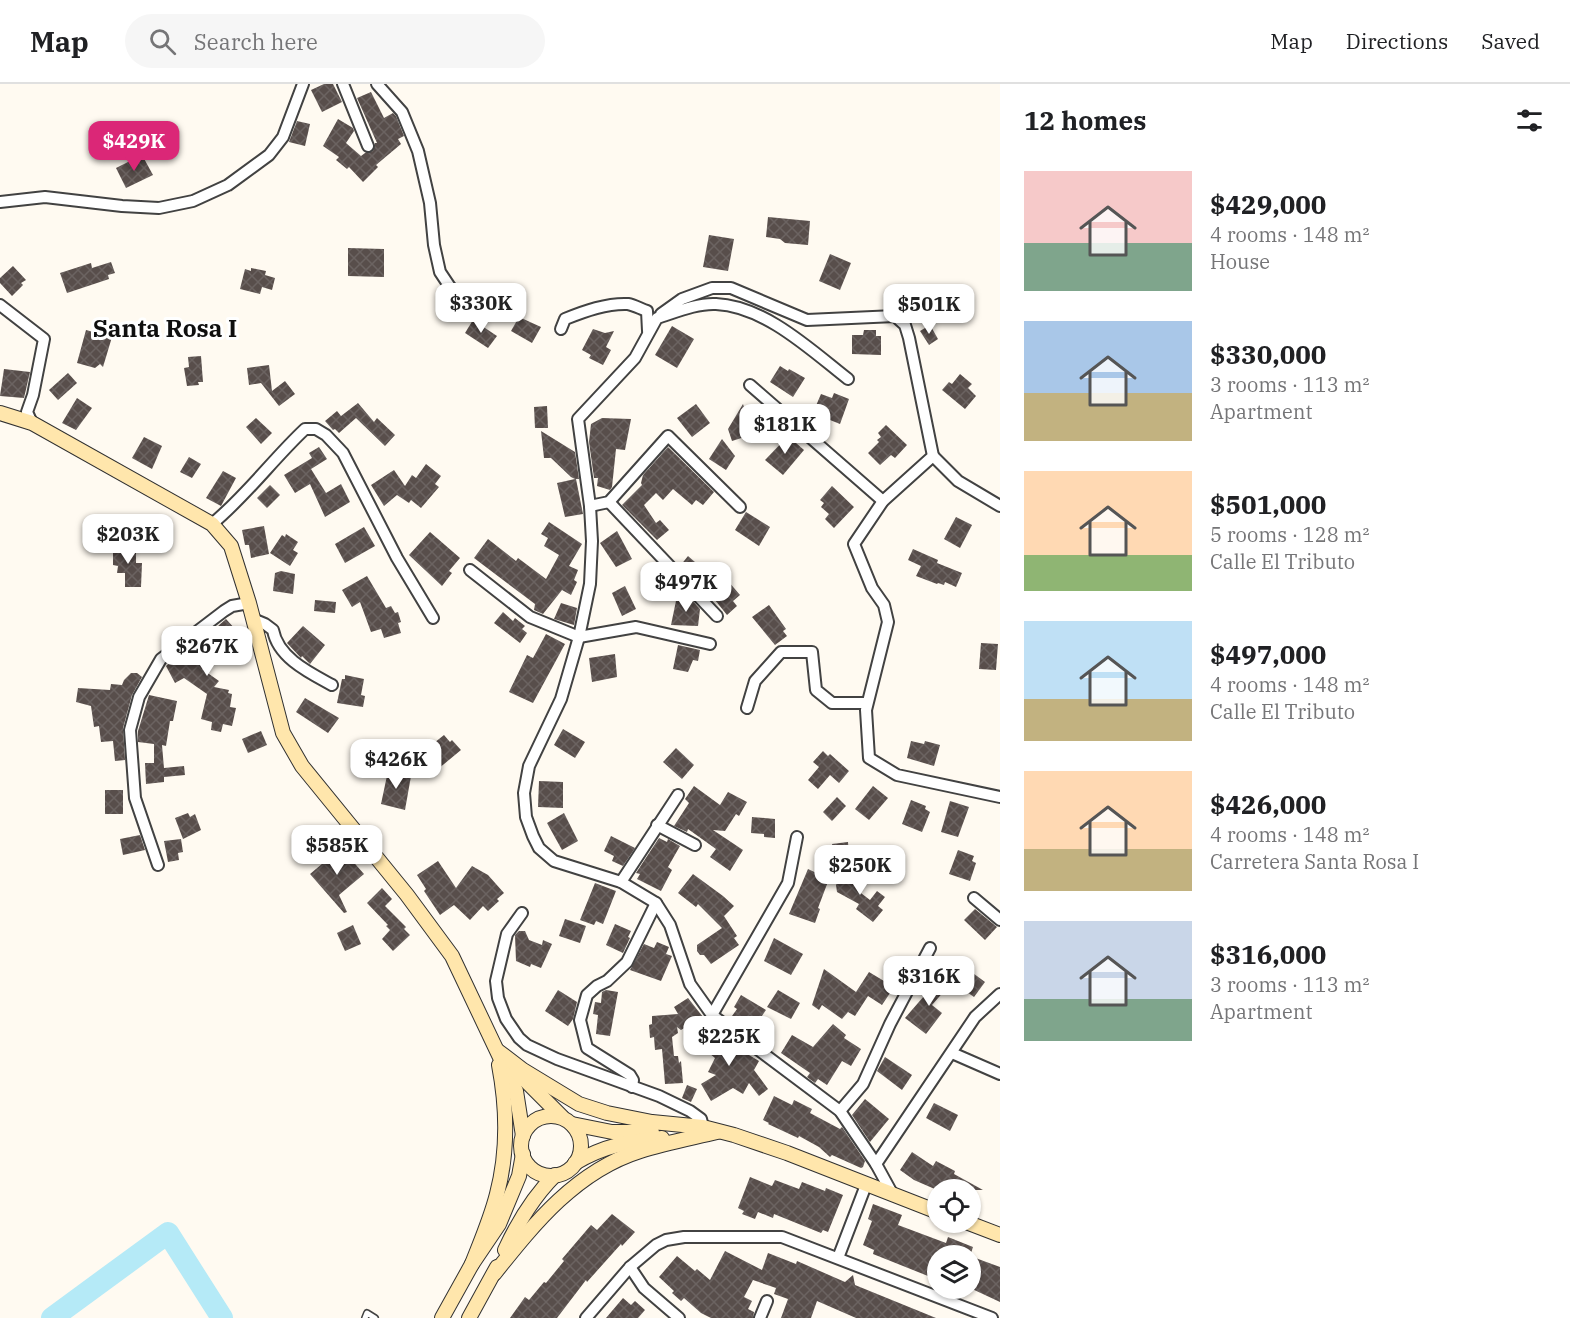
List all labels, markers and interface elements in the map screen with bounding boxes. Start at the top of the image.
search box [125,14,545,68]
text: Map [30,23,89,60]
icon: search [146,25,179,58]
text: Search here [194,27,318,56]
text: Map [1270,27,1313,55]
text: Directions [1346,27,1448,55]
text: Saved [1481,27,1540,55]
text: 12 homes [1024,103,1146,137]
icon: filters [1513,104,1546,137]
pin: $429K [92,121,176,172]
text: $429K [102,127,166,154]
text: $429,000 [1210,187,1326,221]
icon: home [1072,195,1144,267]
text: 4 rooms · 148 m² [1210,221,1369,248]
text: House [1210,248,1270,275]
pin: $330K [439,283,523,334]
pin: $501K [887,284,971,335]
text: $330K [449,289,513,316]
text: $501K [897,290,961,317]
district label: Santa Rosa I [93,312,237,344]
text: $330,000 [1210,337,1326,371]
icon: home [1072,345,1144,417]
text: 3 rooms · 113 m² [1210,371,1369,398]
text: Apartment [1210,398,1313,425]
pin: $181K [743,404,827,455]
text: $181K [753,410,817,437]
text: $501,000 [1210,487,1326,521]
icon: home [1072,495,1144,567]
pin: $203K [86,514,170,565]
text: $203K [96,520,160,547]
text: 5 rooms · 128 m² [1210,521,1369,548]
text: Calle El Tributo [1210,548,1355,575]
pin: $497K [644,562,728,613]
text: $497K [654,568,718,595]
pin: $267K [165,626,249,677]
text: $267K [175,632,239,659]
text: $497,000 [1210,637,1326,671]
icon: home [1072,645,1144,717]
text: 4 rooms · 148 m² [1210,671,1369,698]
text: Calle El Tributo [1210,698,1355,725]
pin: $426K [354,739,438,790]
text: $426K [364,745,428,772]
text: $426,000 [1210,787,1326,821]
icon: home [1072,795,1144,867]
text: 4 rooms · 148 m² [1210,821,1369,848]
pin: $585K [295,825,379,876]
text: $585K [305,831,369,858]
pin: $250K [818,845,902,896]
text: Carretera Santa Rosa I [1210,848,1419,875]
text: $250K [828,851,892,878]
text: $316,000 [1210,937,1326,971]
icon: home [1072,945,1144,1017]
pin: $316K [887,956,971,1007]
text: $316K [897,962,961,989]
text: 3 rooms · 113 m² [1210,971,1369,998]
text: Apartment [1210,998,1313,1025]
pin: $225K [687,1016,771,1067]
text: $225K [697,1022,761,1049]
map controls [927,1179,981,1299]
button: locate [927,1179,981,1233]
button: layers [927,1245,981,1299]

